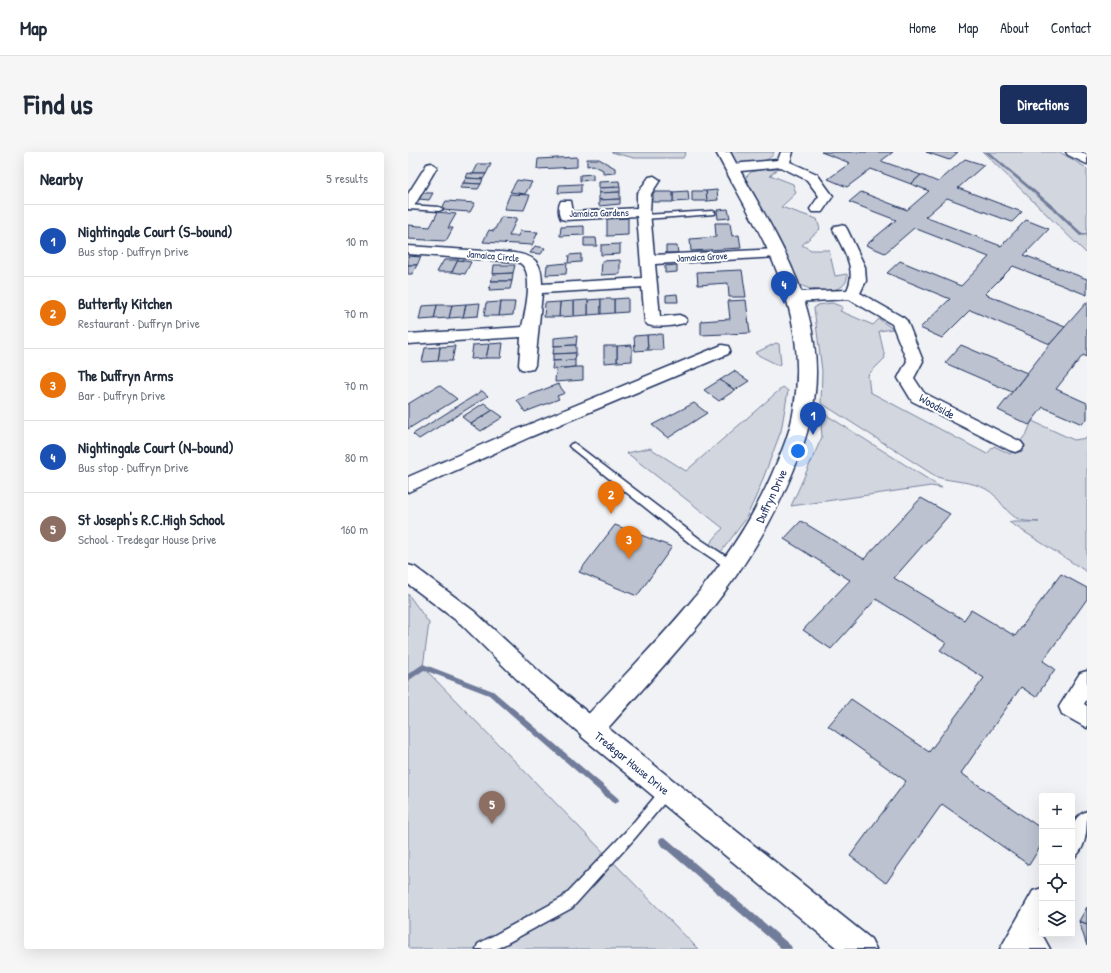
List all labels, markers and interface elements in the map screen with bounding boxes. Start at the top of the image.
text: Map [20,15,47,41]
text: Home [909,18,936,37]
text: Map [958,18,978,37]
text: About [1000,18,1029,37]
text: Contact [1051,18,1091,37]
text: Find us [24,85,93,123]
button: Directions [1000,85,1087,124]
text: Nearby [40,167,83,190]
text: 5 results [326,169,368,187]
street label: Jamaica Gardens [569,206,629,220]
text: Nightingale Court (S-bound) [78,221,233,242]
text: 1 [51,232,55,250]
text: 10 m [346,232,368,250]
text: Bus stop · Duffryn Drive [78,242,189,260]
street label: Jamaica Circle [466,247,520,265]
street label: Jamaica Grove [676,249,728,265]
pin: 4 [771,271,797,304]
text: Butterfly Kitchen [78,293,172,314]
text: 2 [50,304,56,322]
text: 70 m [344,304,368,322]
text: Restaurant · Duffryn Drive [78,314,200,332]
text: The Duffryn Arms [78,365,173,386]
text: 3 [50,376,56,394]
text: 70 m [344,376,368,394]
text: Bar · Duffryn Drive [78,386,165,404]
street label: Woodside [916,389,958,423]
pin: 1 [800,402,826,435]
text: Nightingale Court (N-bound) [78,437,234,458]
your location [788,441,808,461]
text: 4 [51,448,55,466]
text: 80 m [345,448,368,466]
text: Bus stop · Duffryn Drive [78,458,189,476]
street label: Duffryn Drive [751,466,791,526]
pin: 2 [598,481,624,514]
text: St Joseph's R.C.High School [78,509,225,530]
text: 5 [50,520,56,538]
text: 160 m [340,520,368,538]
pin: 3 [616,526,642,559]
text: School · Tredegar House Drive [78,530,217,548]
street label: Tredegar House Drive [591,727,673,799]
pin: 5 [479,791,505,824]
map controls [1039,793,1075,937]
button: + [1039,793,1075,829]
button: − [1039,829,1075,865]
button: locate [1039,865,1075,901]
button: layers [1039,901,1075,937]

